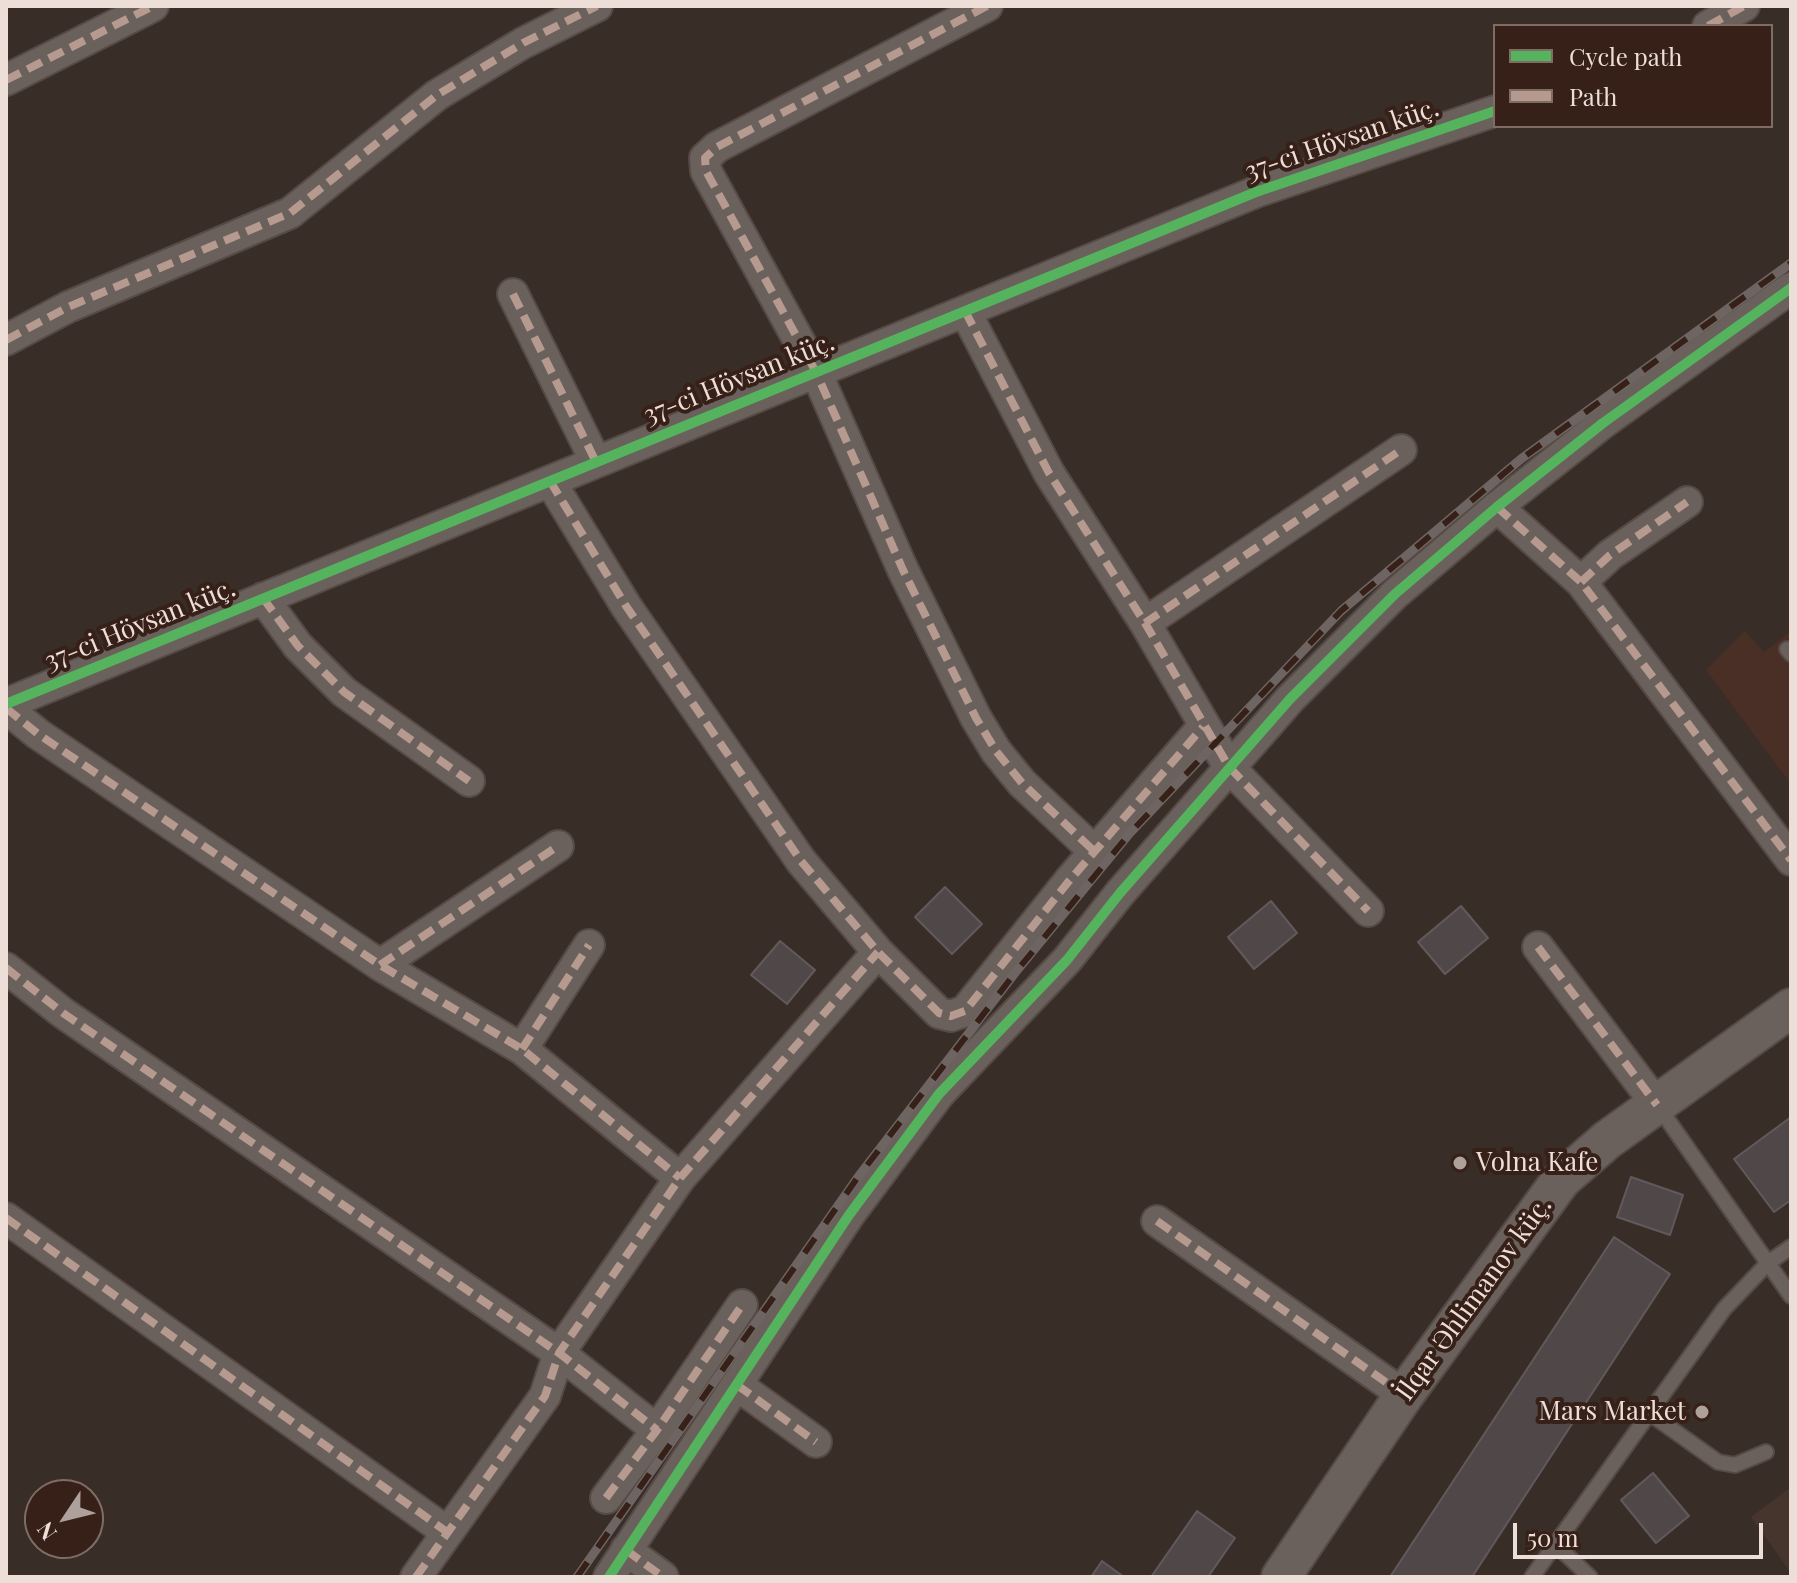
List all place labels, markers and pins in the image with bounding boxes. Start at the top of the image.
place label: Volna Kafe [1476,1147,1599,1179]
marker: Volna Kafe [1451,1154,1469,1172]
place label: Mars Market [1538,1396,1686,1428]
marker: Mars Market [1693,1403,1711,1421]

